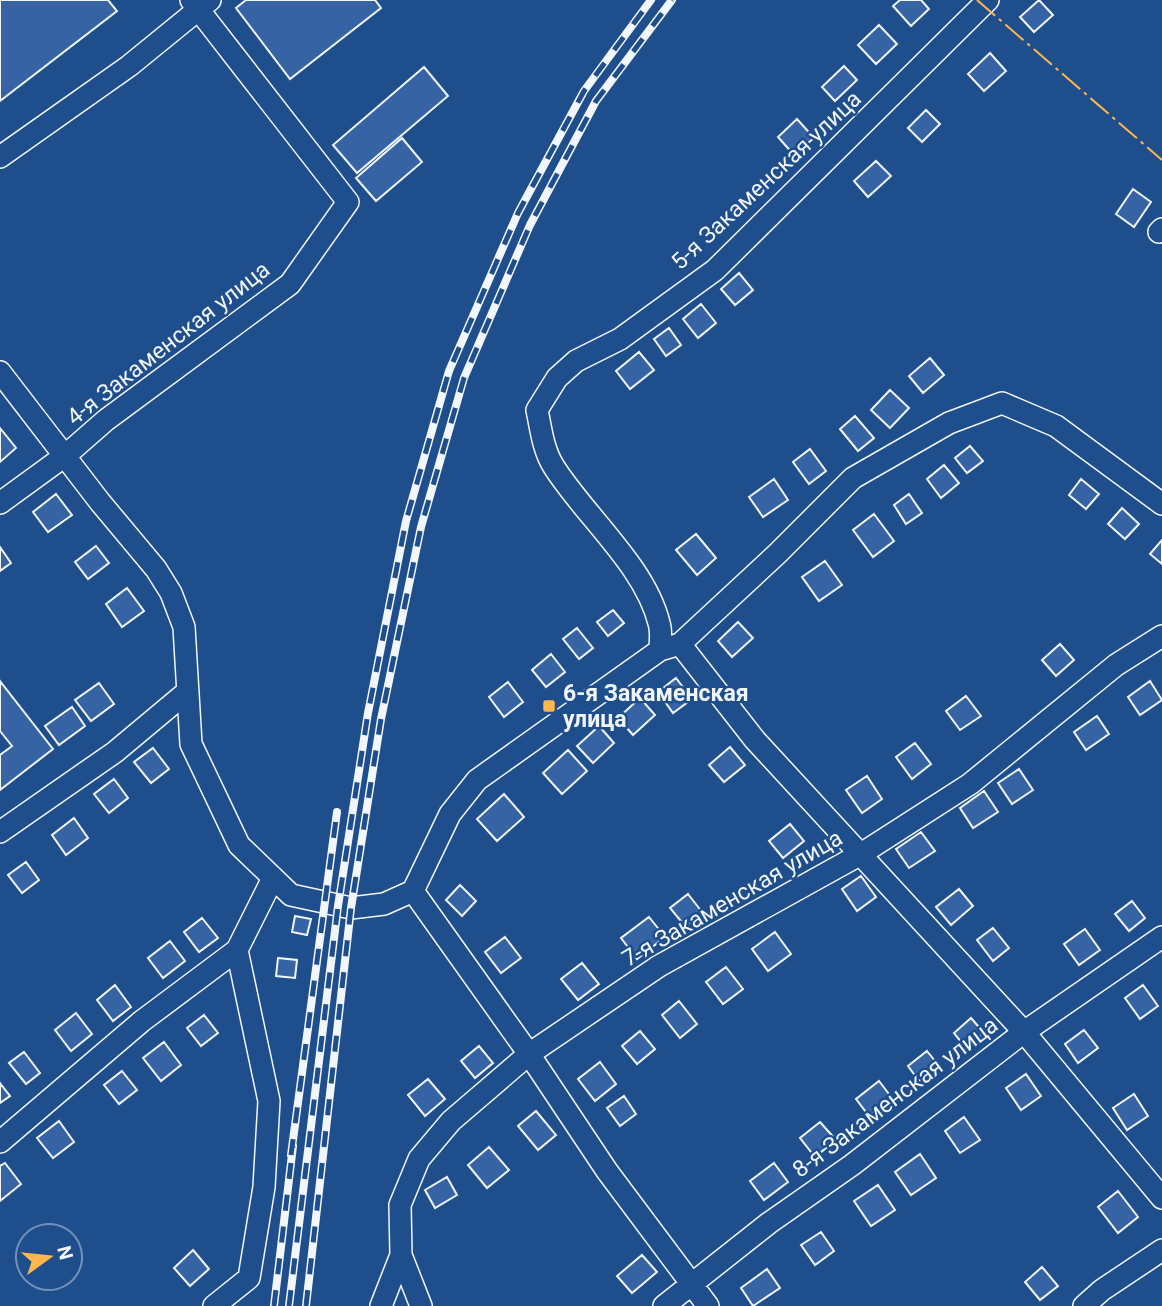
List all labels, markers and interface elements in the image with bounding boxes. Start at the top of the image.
street label: 5-я Закаменская улица [666,85,867,275]
street label: 4-я Закаменская улица [62,256,275,431]
place label: 6-я Закаменская улица [563,680,749,733]
marker: 6-я Закаменская улица [541,698,557,714]
street label: 7-я Закаменская улица [617,824,847,973]
street label: 8-я Закаменская улица [787,1011,1003,1183]
north arrow [14,1222,84,1292]
text: N [52,1243,78,1262]

